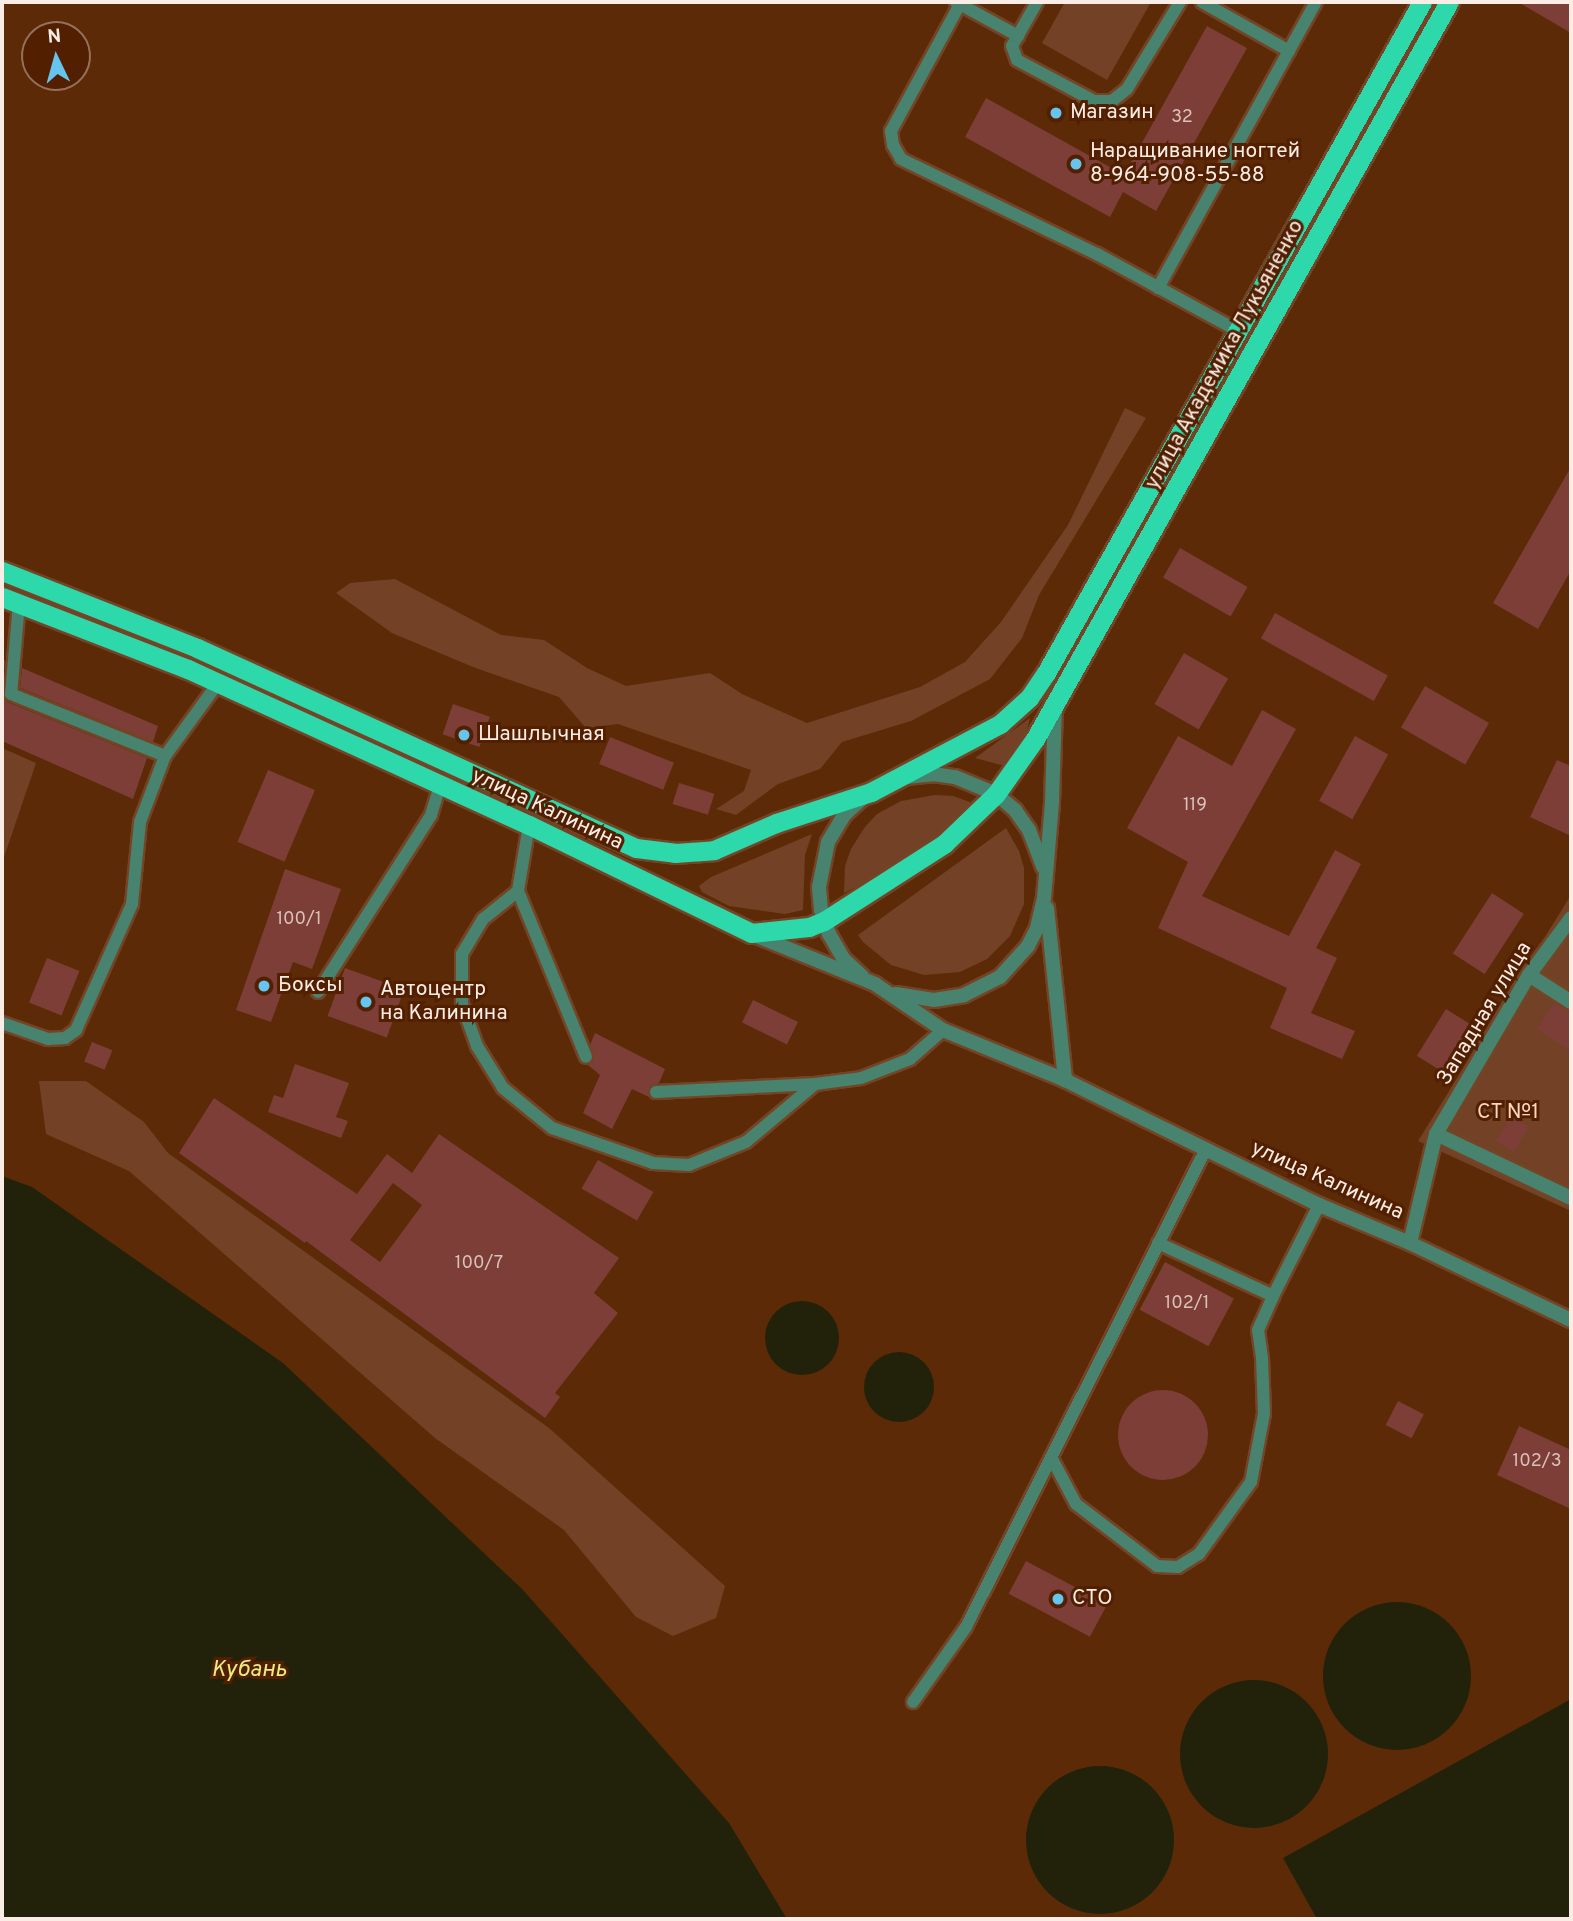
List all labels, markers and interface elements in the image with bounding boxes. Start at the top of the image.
north arrow [21,21,91,91]
text: N [46,25,62,50]
place label: Магазин [1070,100,1154,126]
marker: Магазин [1048,105,1064,121]
house number: 32 [1171,107,1193,129]
place label: Наращивание ногтей 8-964-908-55-88 [1090,139,1300,189]
marker: Наращивание ногтей 8-964-908-55-88 [1068,156,1084,172]
street label: улица Академика Лукьяненко [1140,216,1310,494]
place label: Шашлычная [478,722,605,748]
marker: Шашлычная [456,727,472,743]
street label: улица Калинина [467,764,627,856]
house number: 119 [1183,795,1207,817]
house number: 100/1 [276,909,322,931]
street label: Западная улица [1432,938,1538,1090]
place label: Боксы [278,973,342,999]
place label: Автоцентр на Калинина [380,977,507,1027]
marker: Боксы [256,978,272,994]
marker: Автоцентр на Калинина [358,994,374,1010]
park label: СТ №1 [1477,1100,1539,1126]
street label: улица Калинина [1247,1136,1407,1226]
house number: 100/7 [455,1253,503,1275]
house number: 102/1 [1165,1293,1209,1315]
house number: 102/3 [1513,1451,1561,1473]
place label: СТО [1072,1586,1113,1612]
marker: СТО [1050,1591,1066,1607]
water label: Кубань [211,1657,287,1685]

